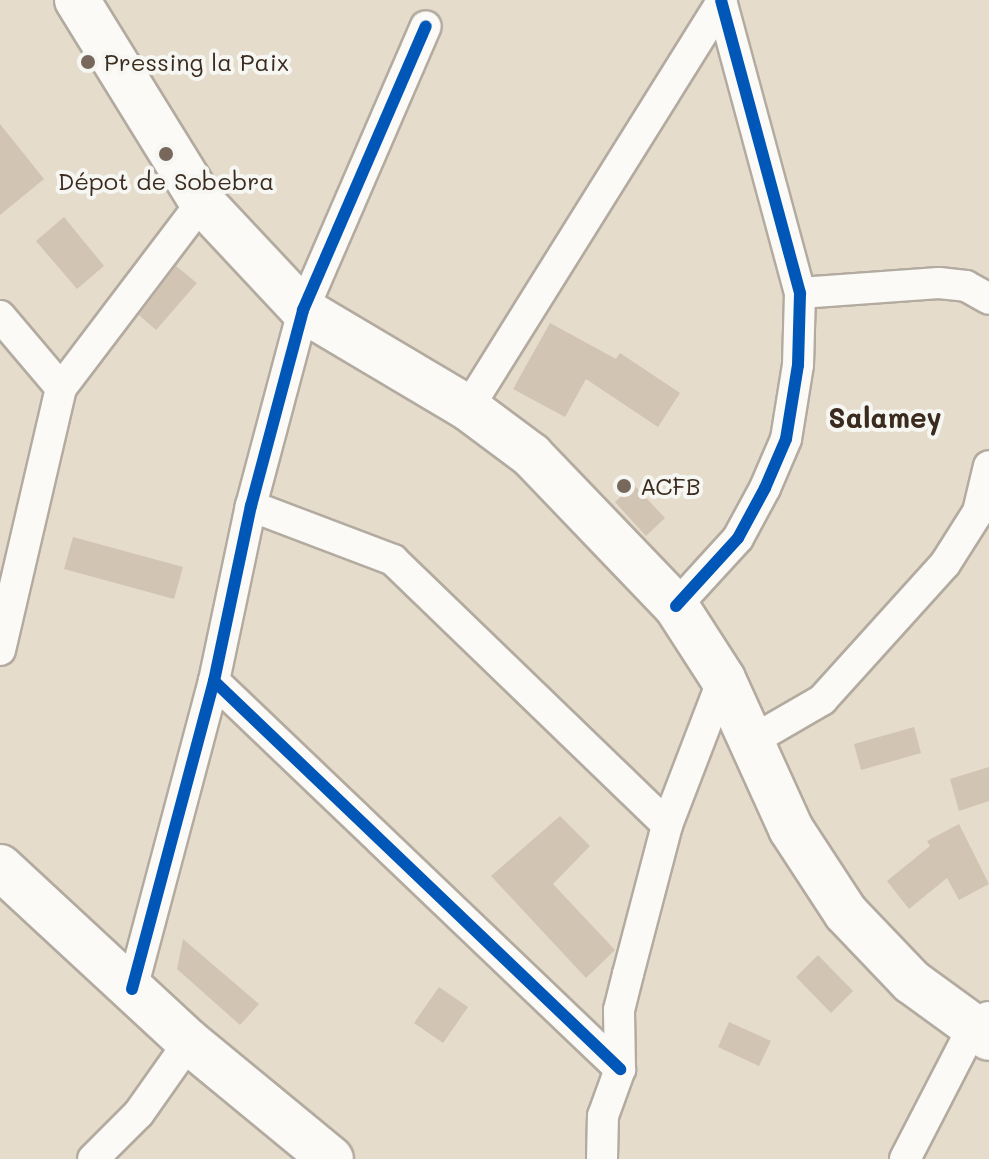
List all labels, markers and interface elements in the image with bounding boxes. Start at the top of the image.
place label: Pressing la Paix [104,48,289,76]
marker: Pressing la Paix [79,53,97,71]
marker: Dépot de Sobebra [157,145,175,163]
place label: Dépot de Sobebra [58,167,274,195]
district label: Salamey [828,400,942,434]
place label: ACFB [640,472,701,500]
marker: ACFB [615,477,633,495]

